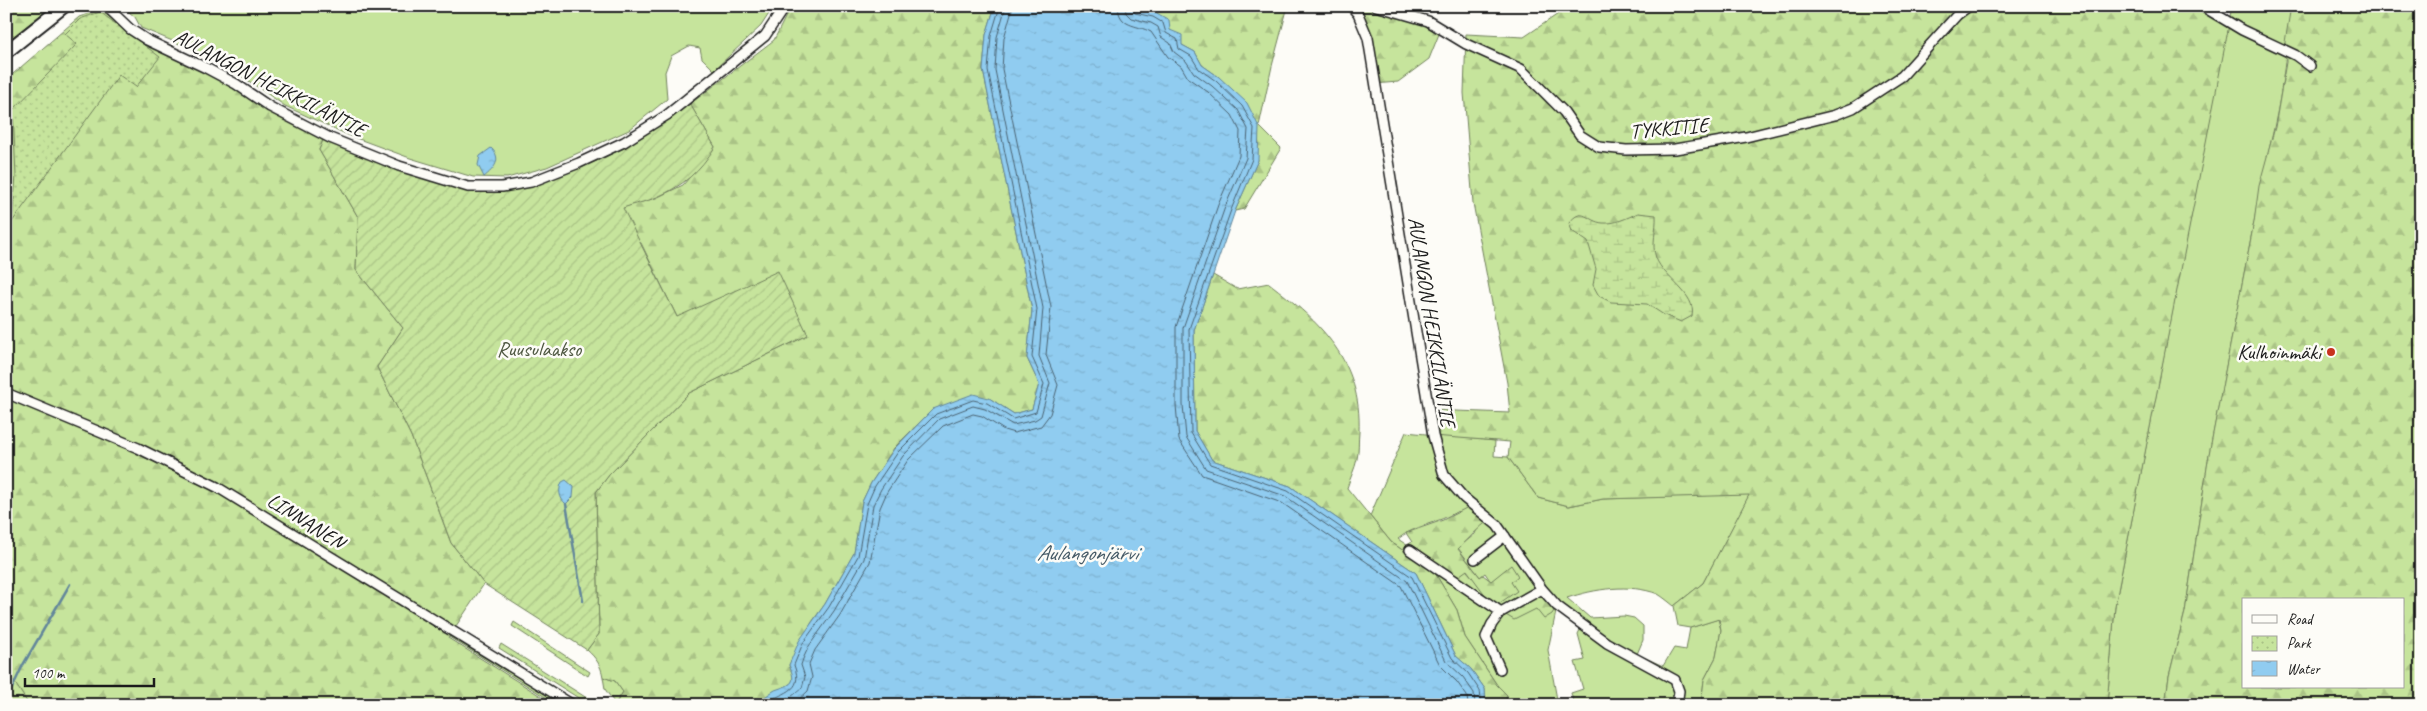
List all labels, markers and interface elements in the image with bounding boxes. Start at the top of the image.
street label: AULANGON HEIKKILÄNTIE [170,23,373,144]
street label: TYKKITIE [1629,111,1712,144]
street label: AULANGON HEIKKILÄNTIE [1403,215,1462,431]
park label: Ruusulaakso [497,336,583,362]
place label: Kulhoinmäki [2237,339,2324,365]
marker: Kulhoinmäki [2325,346,2337,358]
street label: LINNANEN [262,487,352,557]
water label: Aulangonjärvi [1037,539,1143,567]
legend [2242,598,2404,688]
text: Road [2287,610,2314,629]
text: Park [2287,634,2312,653]
scale bar [25,656,154,688]
text: Water [2287,660,2321,679]
text: 100 m [32,664,66,683]

